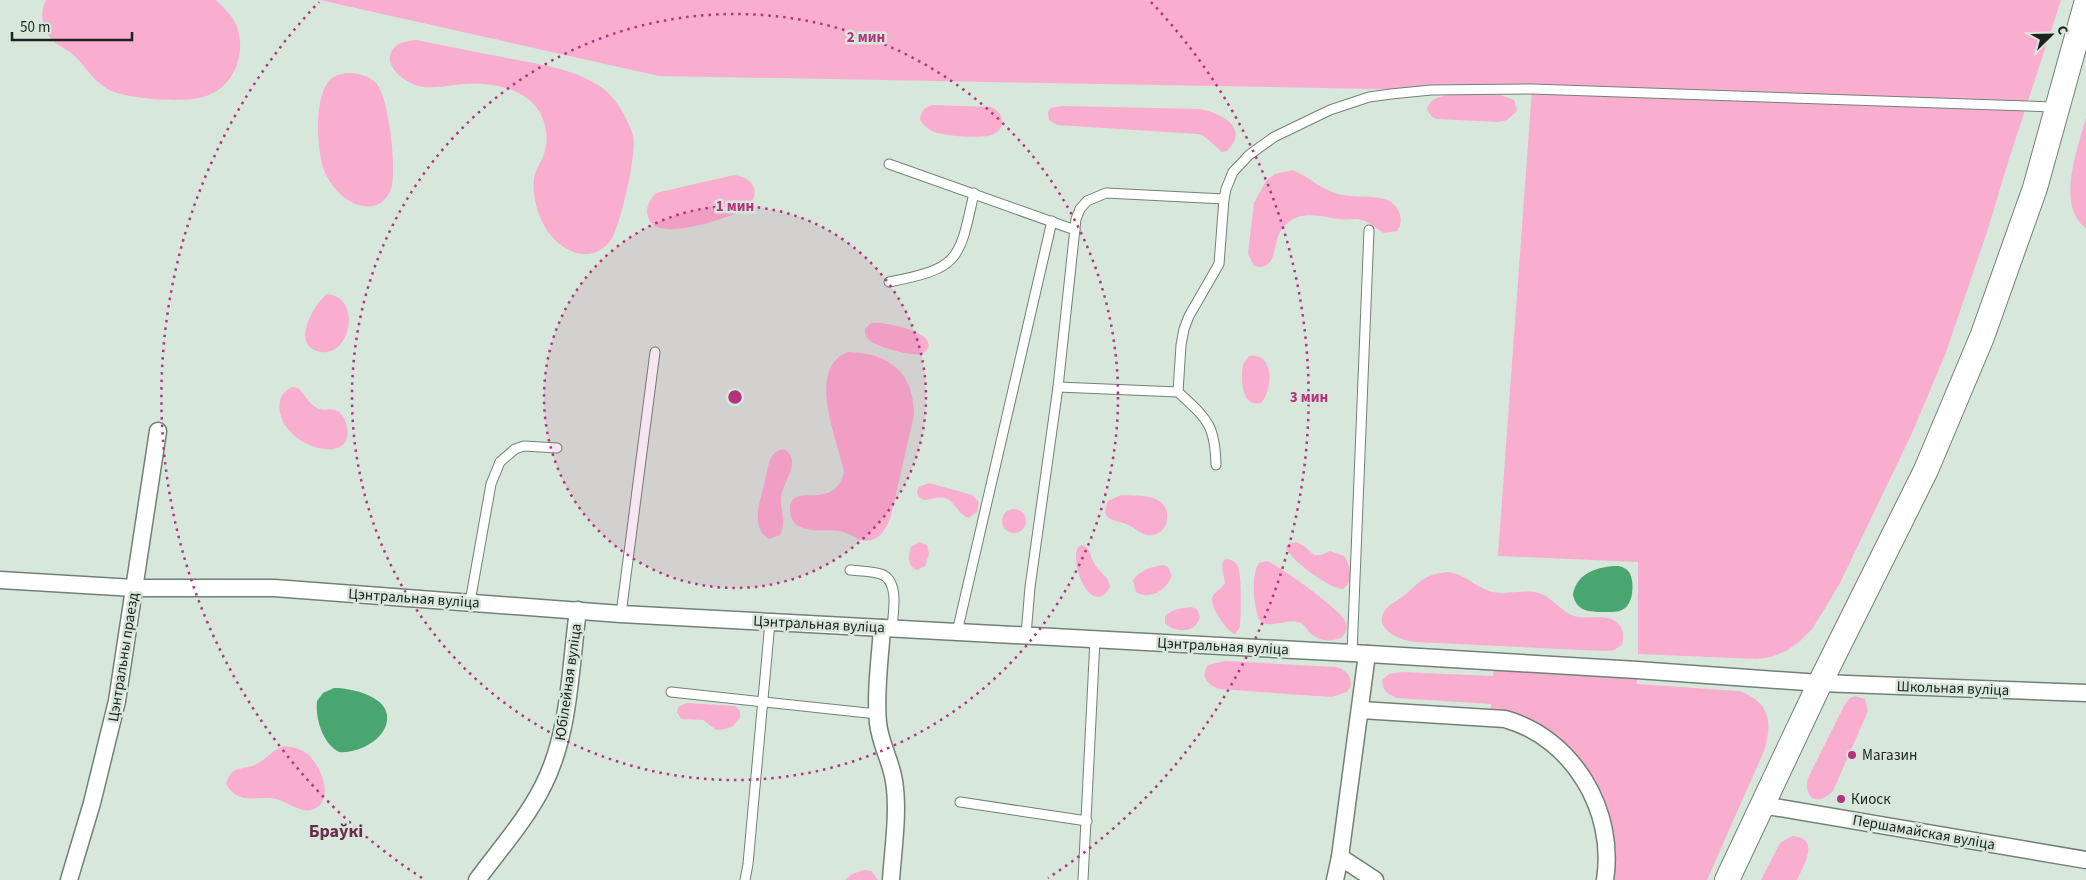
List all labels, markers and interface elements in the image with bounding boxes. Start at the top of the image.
scale bar [12,10,132,42]
north arrow [2026,10,2076,60]
text: 50 m [20,17,50,38]
text: С [2051,23,2073,38]
text: 2 мин [847,27,885,48]
text: 1 мин [716,196,754,217]
text: 3 мин [1290,387,1328,408]
centre of rings [726,388,744,406]
street label: Цэнтральная вуліца [348,583,480,614]
street label: Цэнтральны праезд [103,591,144,723]
street label: Цэнтральная вуліца [753,611,885,638]
street label: Юбілейная вуліца [550,622,587,742]
street label: Цэнтральная вуліца [1157,633,1289,660]
street label: Школьная вуліца [1896,676,2010,701]
place label: Магазин [1862,745,1917,766]
marker: Магазин [1846,749,1858,761]
place label: Киоск [1851,789,1891,810]
marker: Киоск [1835,793,1847,805]
street label: Першамайская вуліца [1851,810,1997,855]
district label: Браўкі [309,819,363,844]

